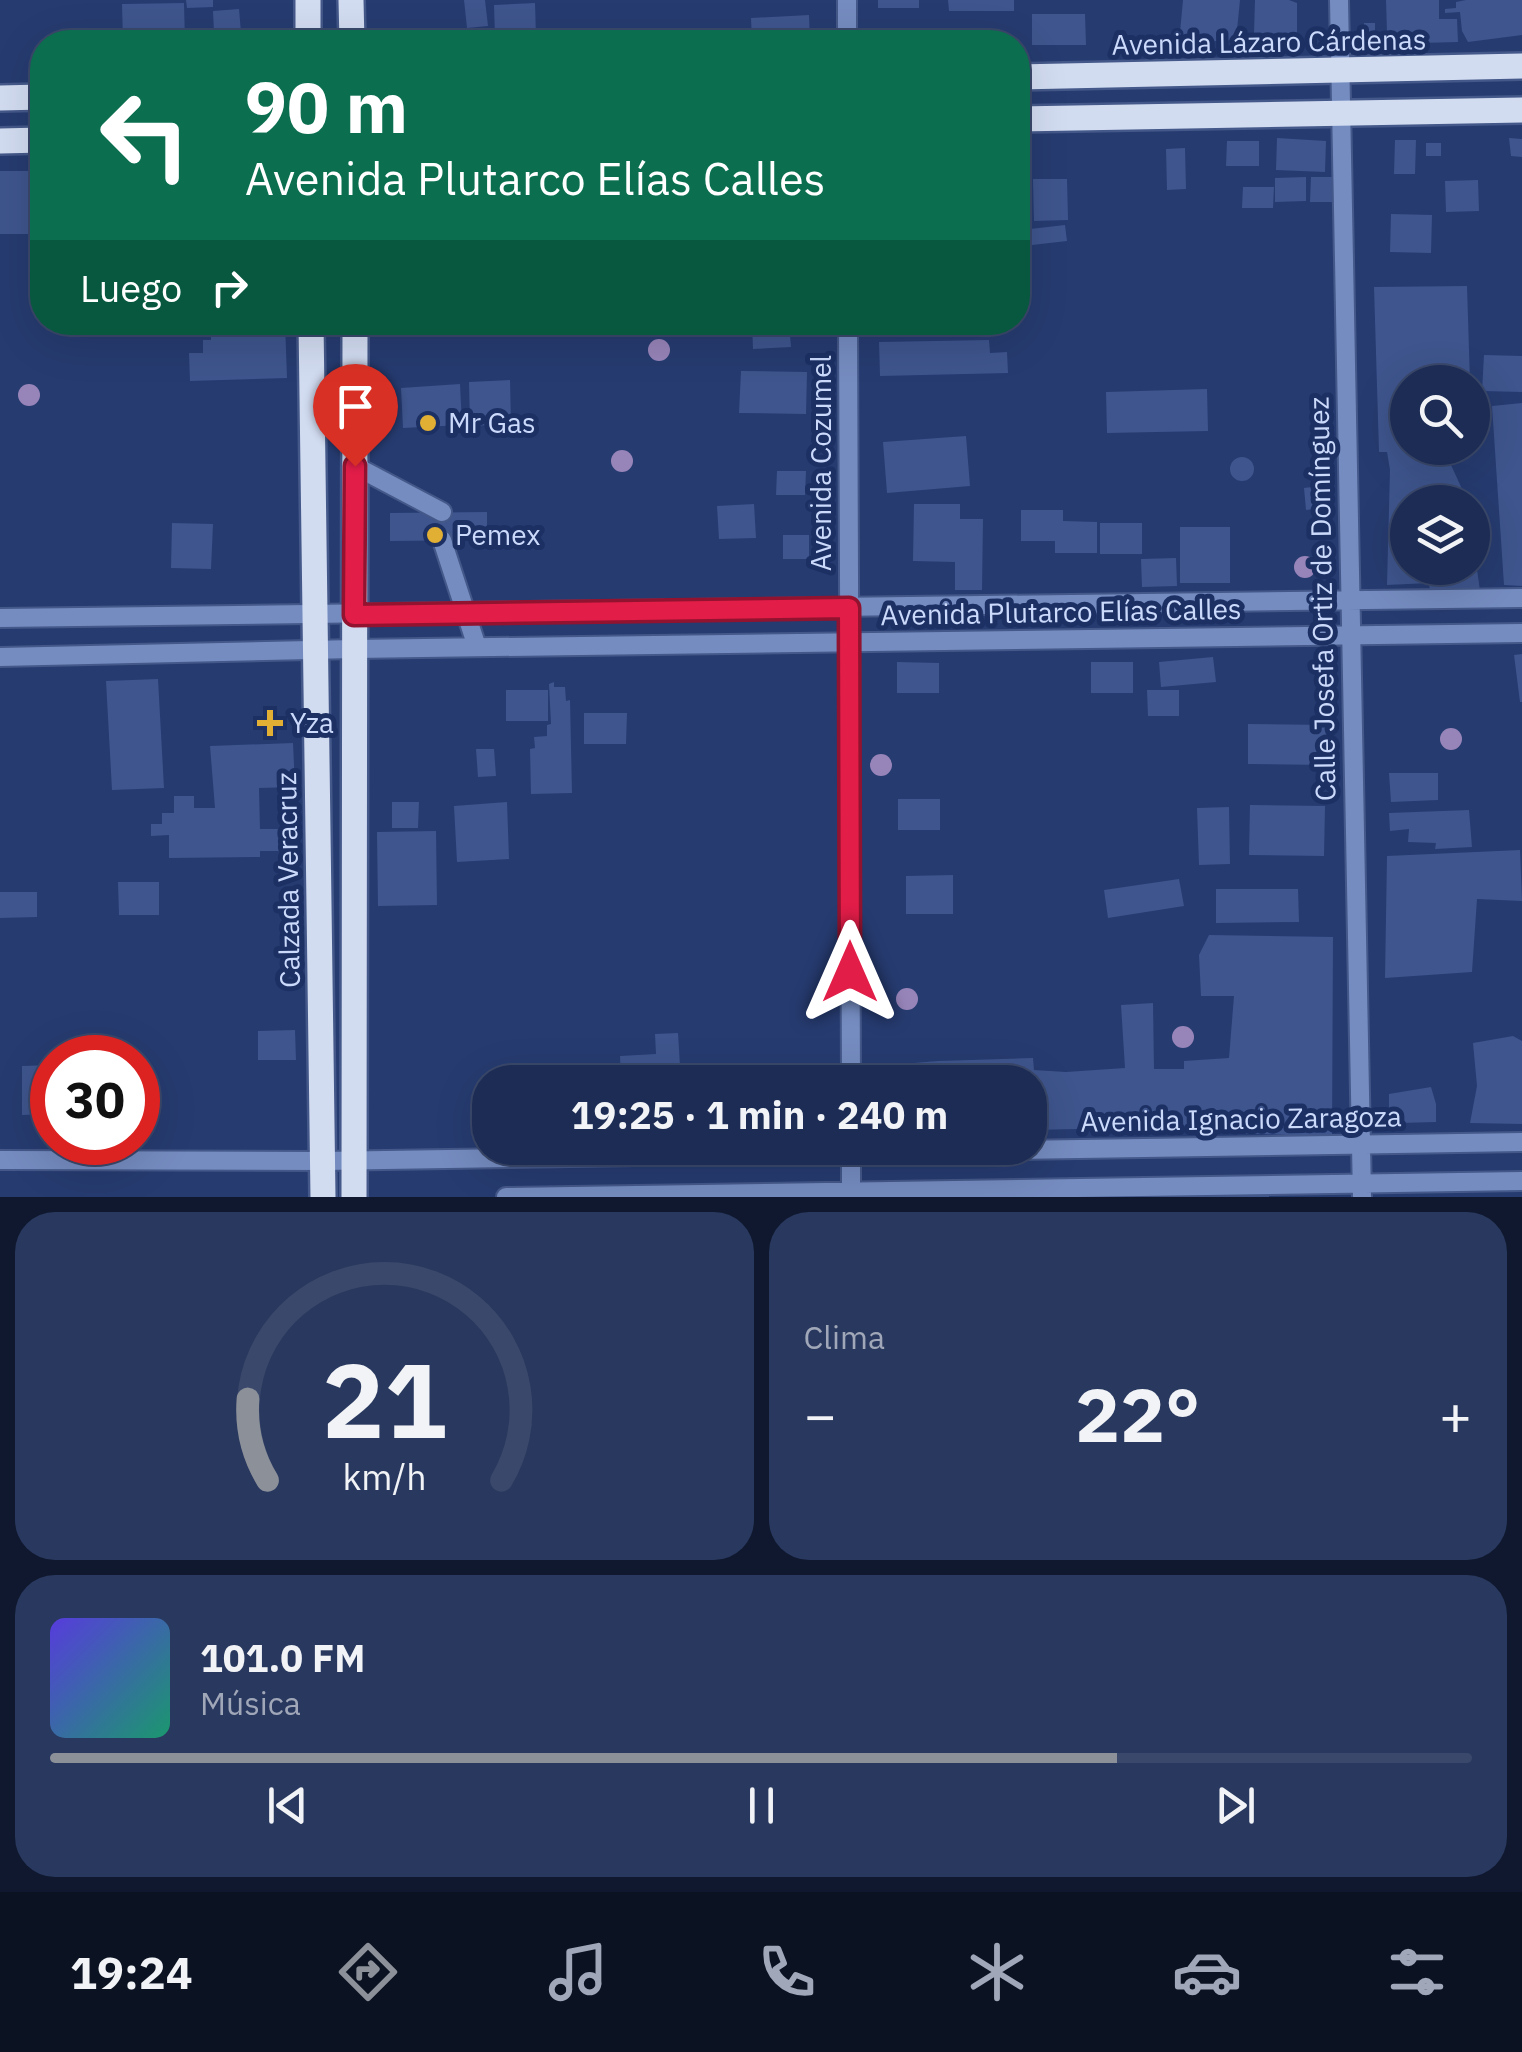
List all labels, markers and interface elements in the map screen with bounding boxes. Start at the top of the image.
street label: Avenida Lázaro Cárdenas [1111,20,1427,63]
text: 90 m [245,61,408,152]
icon: left [80,70,210,200]
text: Avenida Plutarco Elías Calles [245,149,826,207]
icon: right [202,260,257,315]
text: Luego [80,263,182,312]
street label: Avenida Cozumel [802,355,839,571]
pin [313,364,398,467]
map controls [1390,365,1490,585]
button: search [1390,365,1490,465]
icon: arrive [328,379,383,434]
street label: Calle Josefa Ortiz de Domínguez [1299,396,1344,802]
place label: Mr Gas [448,404,536,441]
marker: Mr Gas [417,412,439,434]
button: layers [1390,485,1490,585]
place label: Pemex [455,516,540,553]
marker: Pemex [424,524,446,546]
street label: Avenida Plutarco Elías Calles [880,590,1242,633]
place label: Yza [290,704,334,741]
marker: Yza [259,712,281,734]
street label: Calzada Veracruz [267,772,308,988]
position arrow [798,920,902,1024]
speed limit sign: 30 [30,1035,160,1165]
text: 19:25 · 1 min · 240 m [571,1090,948,1139]
street label: Avenida Ignacio Zaragoza [1080,1097,1402,1140]
text: Clima [804,1316,885,1358]
text: 21 [322,1331,447,1467]
text: 22° [1075,1365,1200,1463]
text: − [804,1379,837,1450]
text: + [1439,1379,1472,1450]
text: km/h [342,1453,426,1500]
text: 101.0 FM [200,1633,365,1682]
text: Música [200,1682,301,1724]
icon: previous [260,1778,315,1833]
icon: pause [734,1778,789,1833]
icon: next [1208,1778,1263,1833]
icon: directions [333,1937,403,2007]
icon: music [543,1937,613,2007]
icon: phone [752,1937,822,2007]
icon: climate [962,1937,1032,2007]
icon: car [1172,1937,1242,2007]
icon: filters [1382,1937,1452,2007]
text: 19:24 [70,1943,193,2001]

